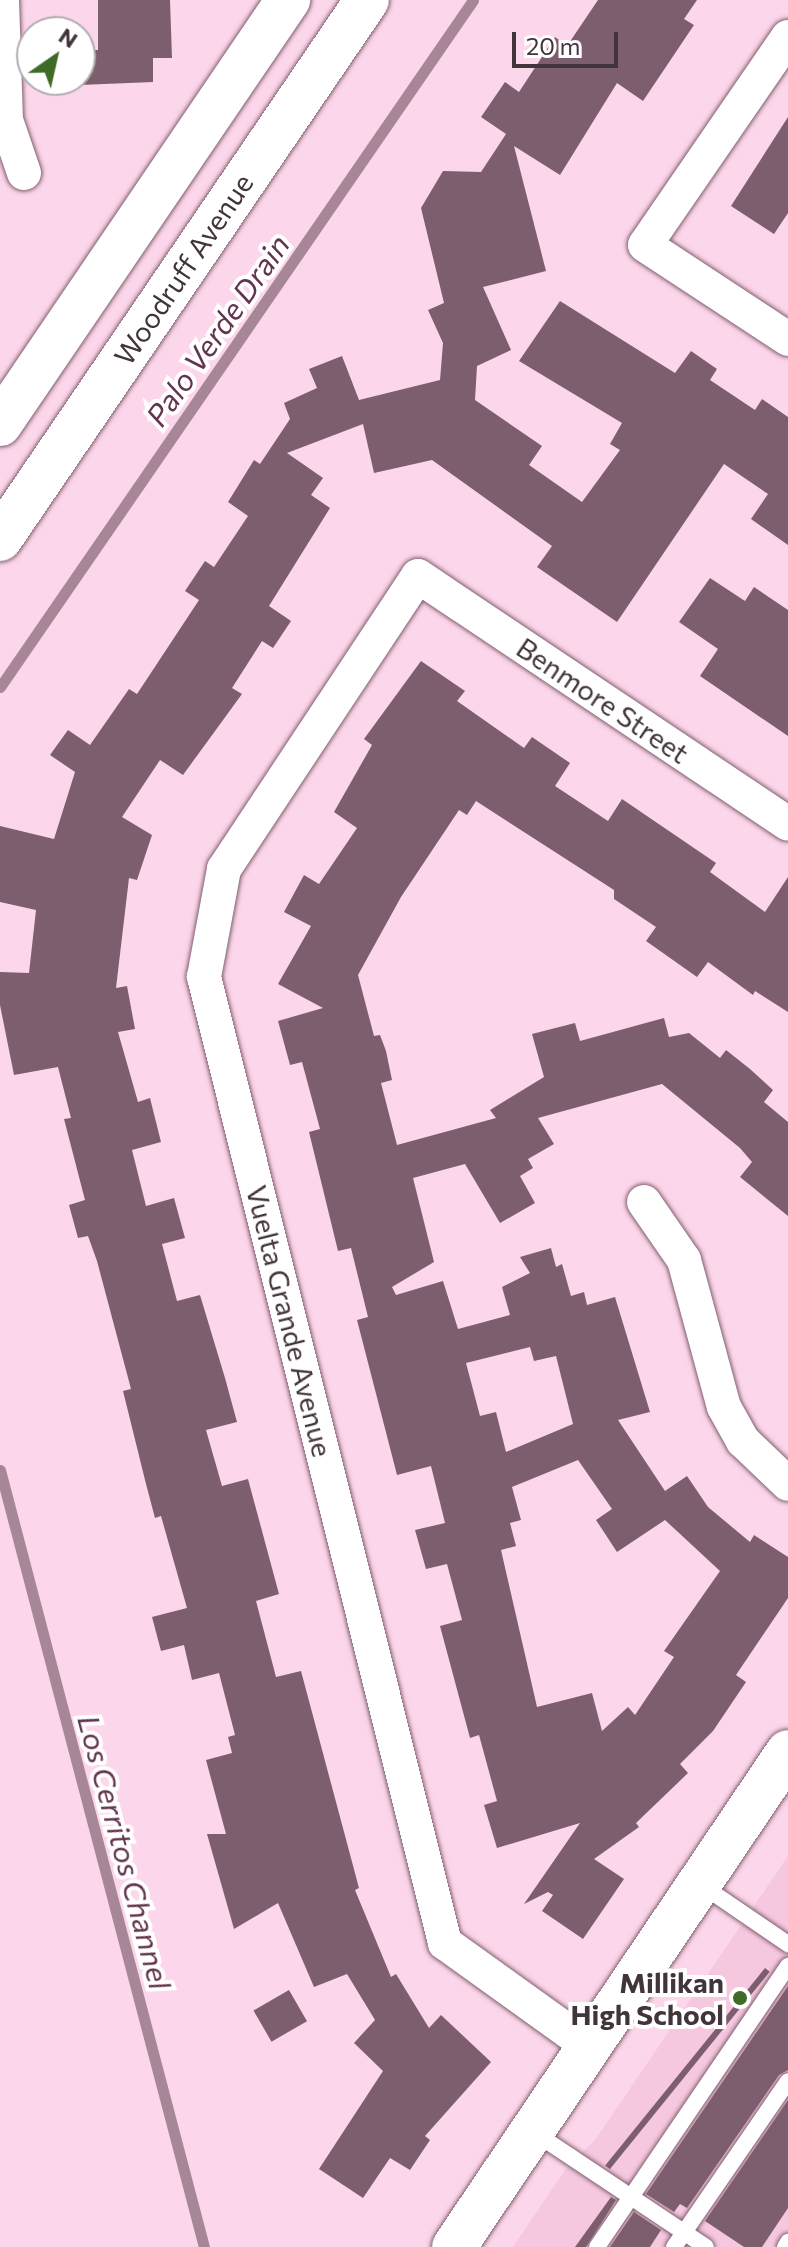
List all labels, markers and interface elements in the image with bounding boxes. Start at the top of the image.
north arrow [16,16,96,96]
scale bar [516,16,622,66]
text: N [54,22,83,53]
text: 20 m [526,31,580,60]
street label: Woodruff Avenue [107,167,259,371]
water label: Palo Verde Drain [138,227,296,433]
street label: Benmore Street [511,630,695,770]
street label: Vuelta Grande Avenue [240,1182,340,1460]
water label: Los Cerritos Channel [71,1711,179,1993]
place label: Millikan High School [571,1965,724,2031]
marker: Millikan High School [731,1989,749,2007]

